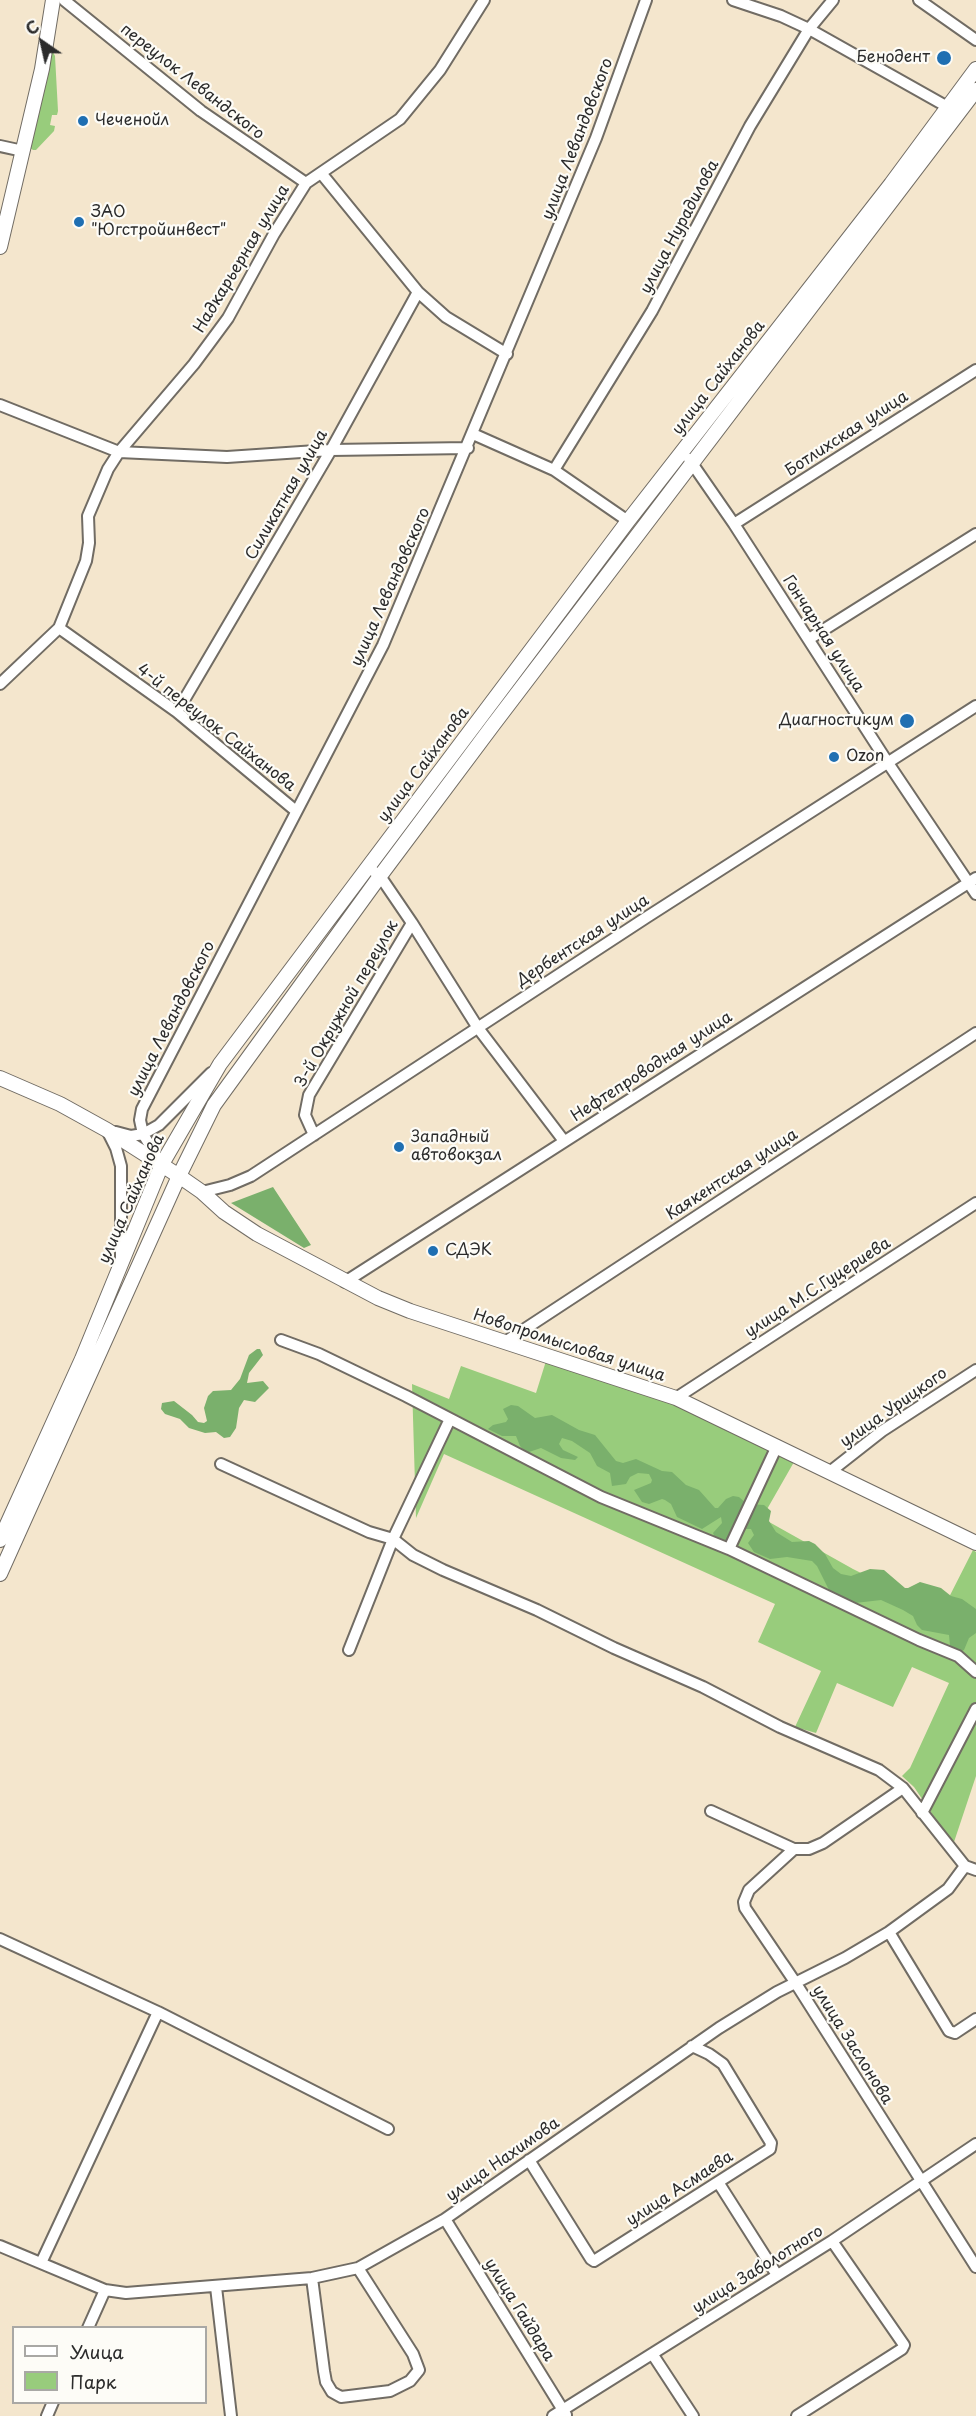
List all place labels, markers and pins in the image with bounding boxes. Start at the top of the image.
place label: Бенодент [856,48,930,68]
marker: Бенодент [935,49,953,67]
place label: Чеченойл [95,111,169,131]
marker: Чеченойл [76,114,90,128]
place label: ЗАО "Югстройинвест" [91,203,226,241]
marker: ЗАО "Югстройинвест" [72,215,86,229]
place label: Диагностикум [779,711,894,731]
marker: Диагностикум [898,712,916,730]
place label: Ozon [846,747,884,767]
marker: Ozon [827,750,841,764]
place label: Западный автовокзал [411,1128,502,1166]
marker: Западный автовокзал [392,1140,406,1154]
place label: СДЭК [445,1241,492,1261]
marker: СДЭК [426,1244,440,1258]

